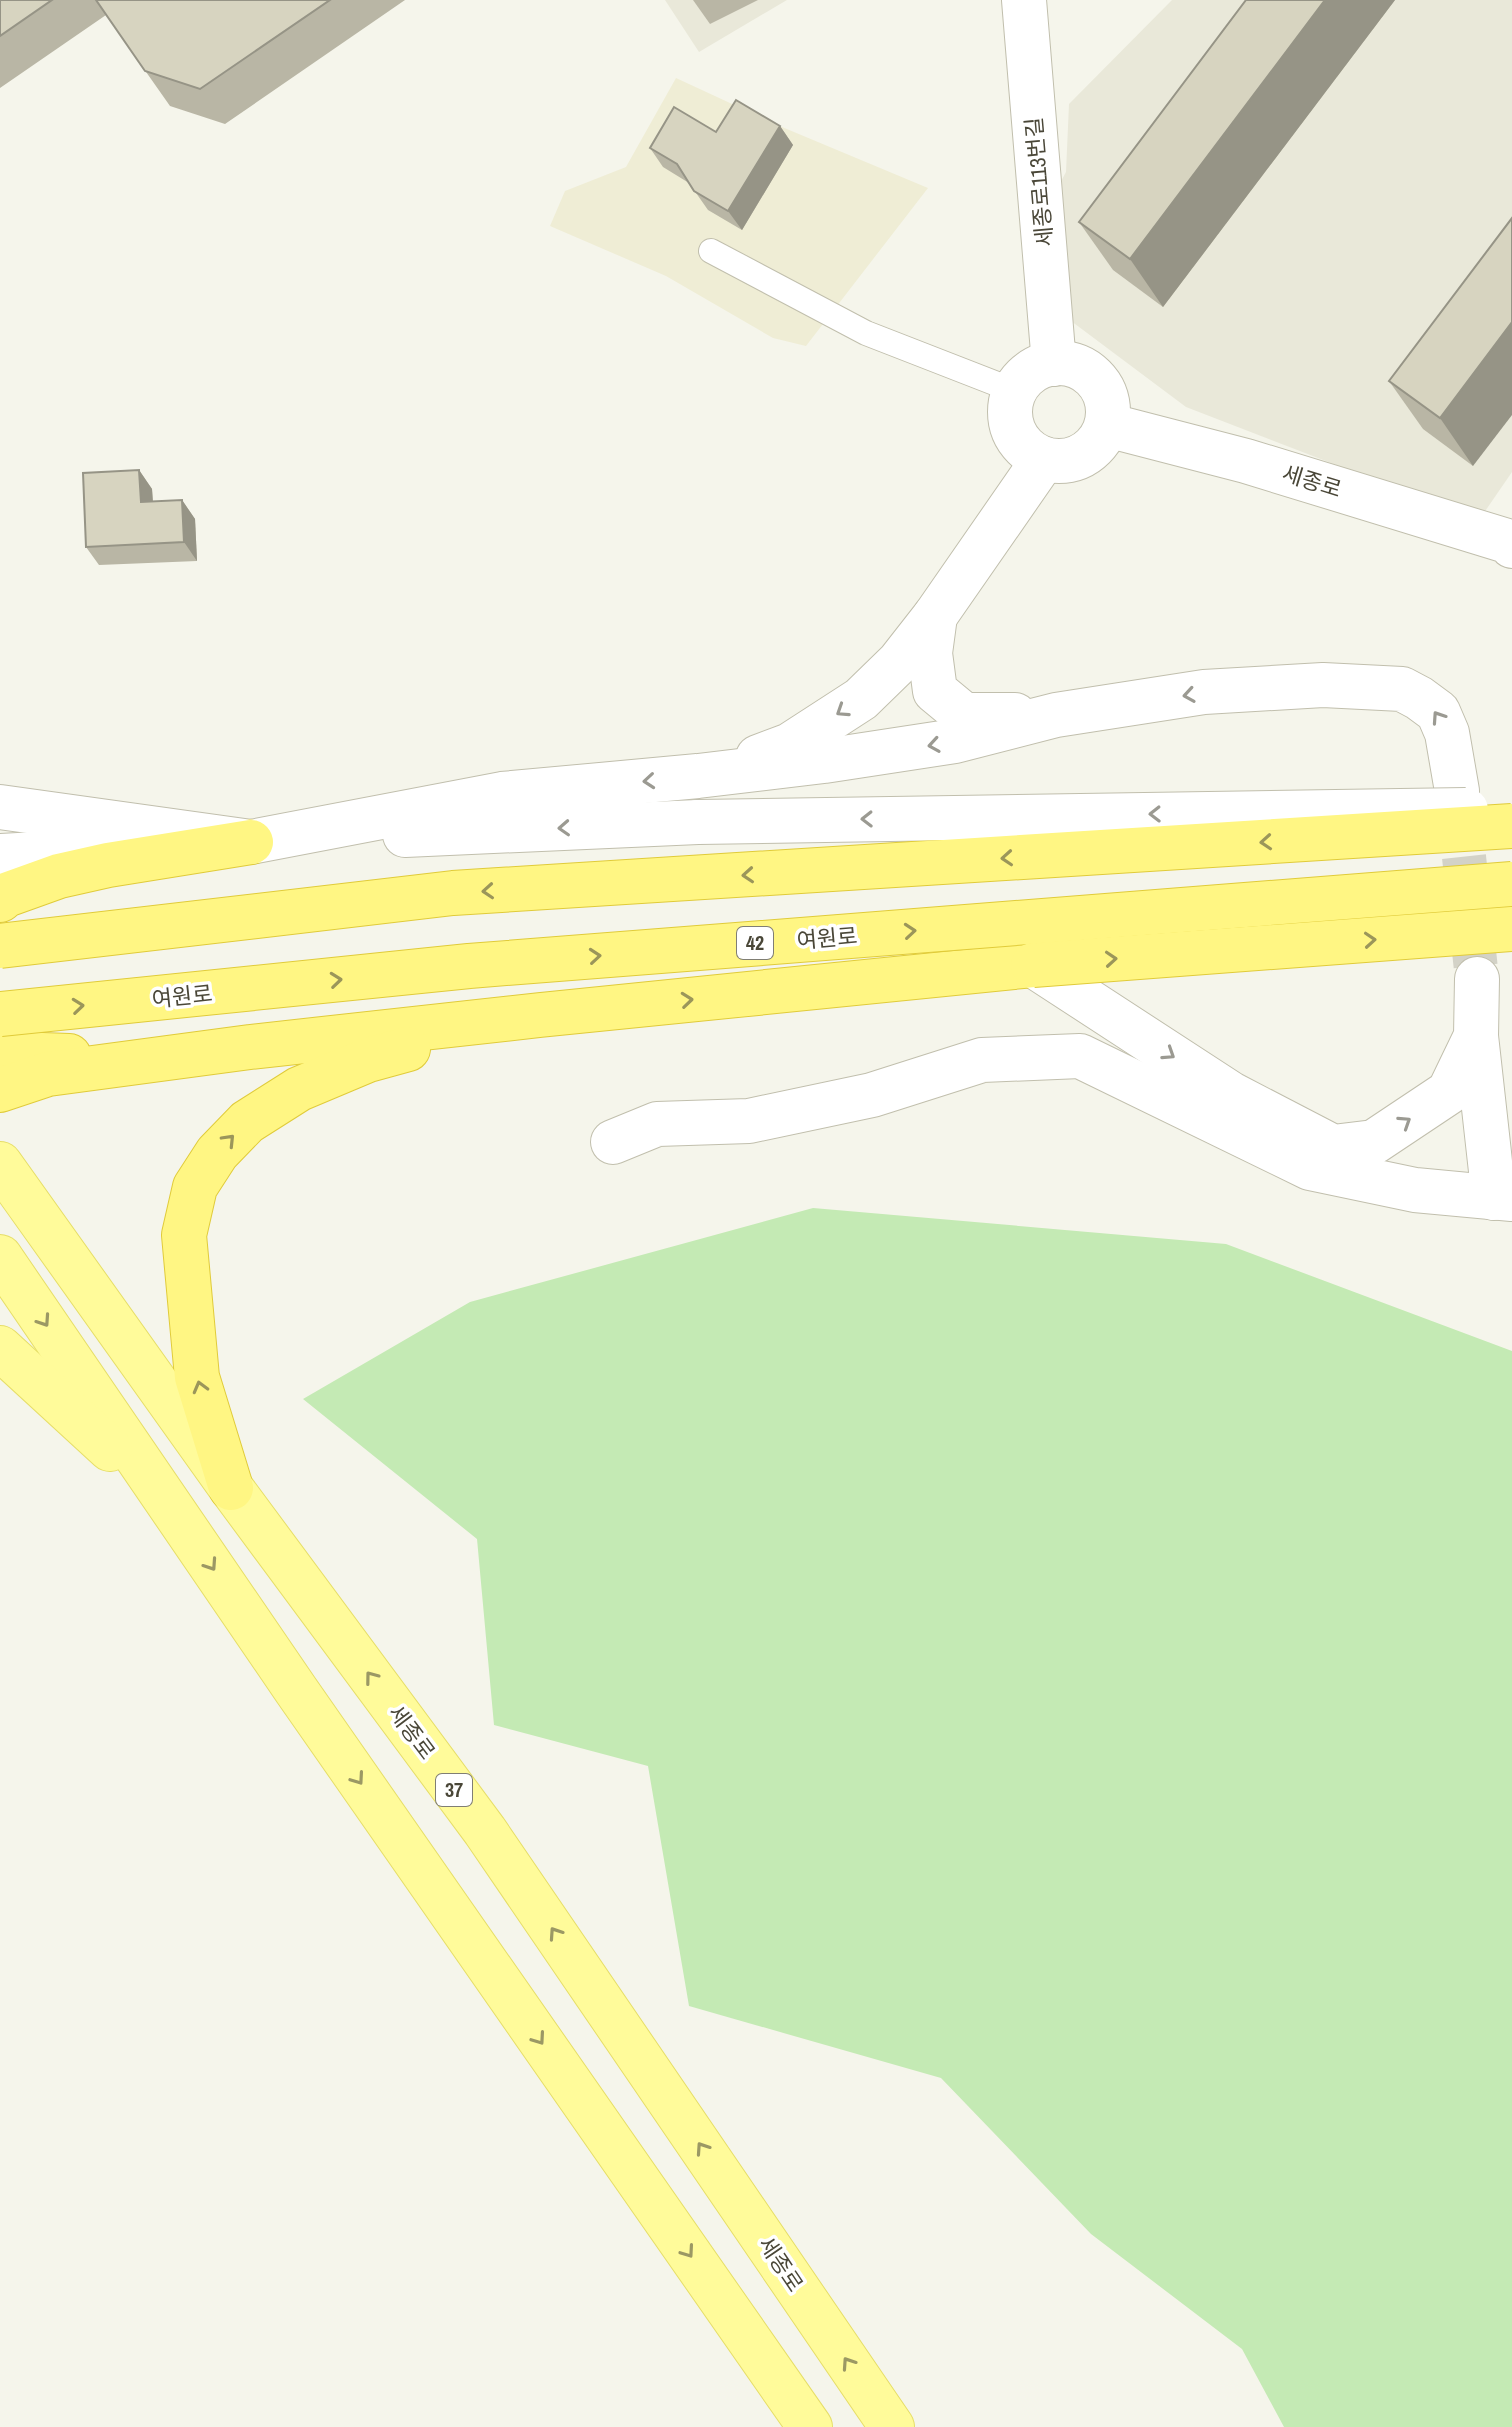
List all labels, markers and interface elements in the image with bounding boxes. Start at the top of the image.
street label: 세종로113번길 [1018,116,1060,248]
street label: 세종로 [1279,458,1345,504]
one-way arrow [1182,686,1196,703]
one-way arrow [837,701,851,716]
one-way arrow [1432,711,1447,726]
one-way arrow [928,736,941,753]
one-way arrow [642,772,655,789]
one-way arrow [1148,805,1161,823]
one-way arrow [860,810,873,828]
one-way arrow [557,819,570,836]
one-way arrow [1260,833,1273,850]
one-way arrow [1000,849,1013,866]
one-way arrow [741,866,754,883]
one-way arrow [481,882,494,899]
street label: 여원로 [795,920,859,956]
one-way arrow [904,923,917,940]
road number: 42 [737,927,773,959]
one-way arrow [1364,932,1377,949]
one-way arrow [589,948,602,965]
one-way arrow [1105,951,1118,968]
one-way arrow [330,971,343,988]
street label: 여원로 [150,978,214,1014]
one-way arrow [681,992,694,1009]
one-way arrow [72,998,85,1015]
one-way arrow [1160,1044,1174,1059]
one-way arrow [1396,1116,1411,1131]
one-way arrow [220,1135,235,1149]
one-way arrow [34,1313,49,1327]
one-way arrow [193,1380,209,1394]
one-way arrow [201,1557,216,1571]
one-way arrow [366,1671,380,1685]
street label: 세종로 [382,1699,442,1765]
one-way arrow [348,1771,363,1785]
road number: 37 [436,1774,472,1806]
one-way arrow [550,1928,565,1942]
one-way arrow [529,2030,544,2044]
one-way arrow [697,2142,712,2156]
street label: 세종로 [752,2230,810,2298]
one-way arrow [678,2243,693,2257]
one-way arrow [843,2357,858,2371]

